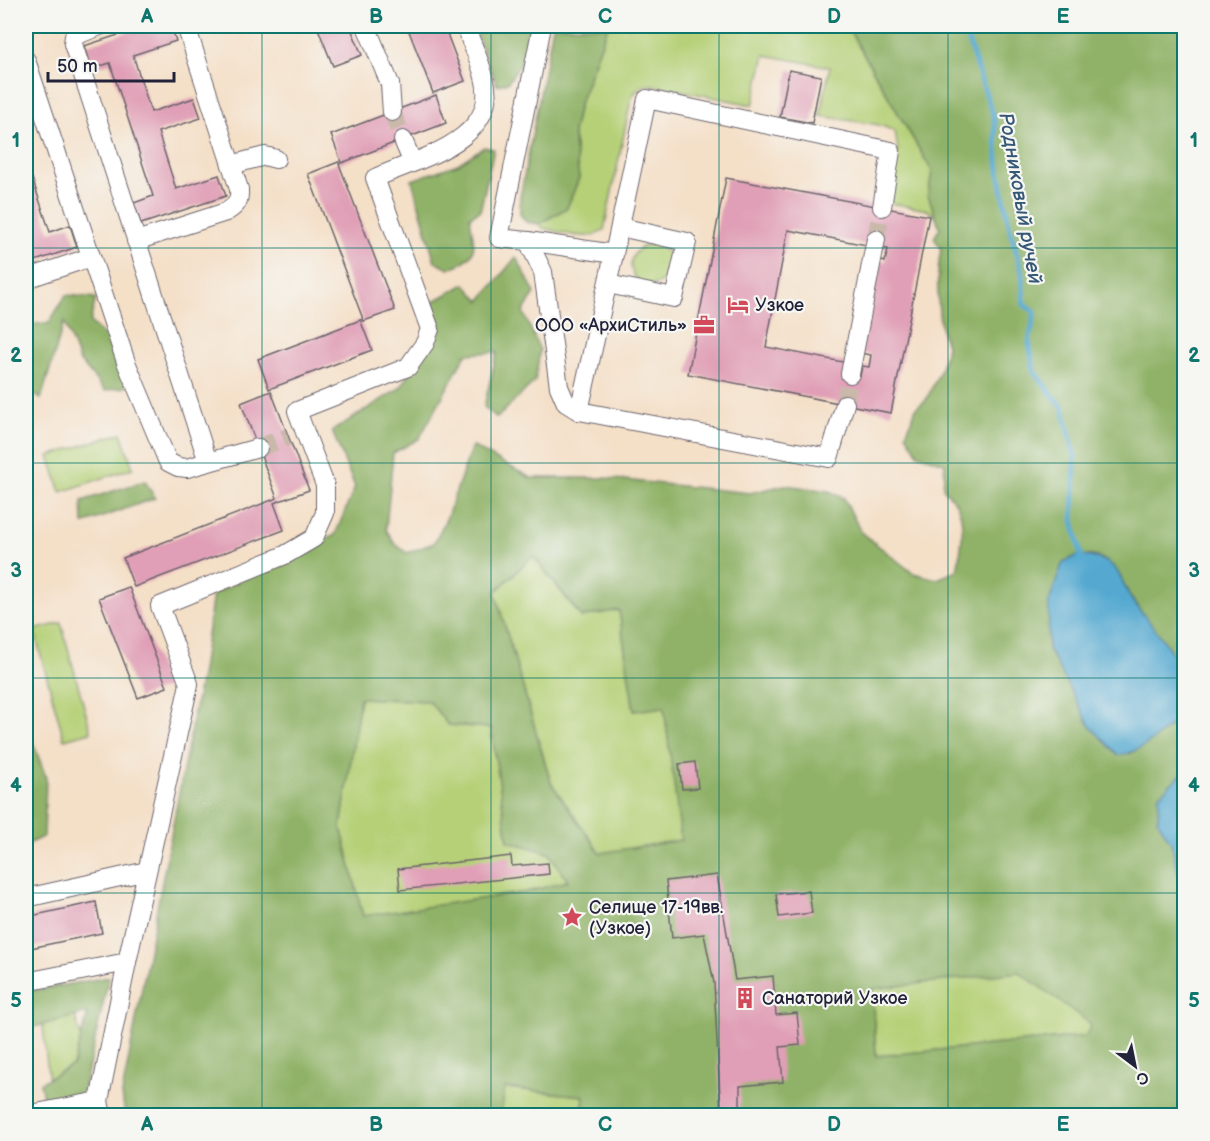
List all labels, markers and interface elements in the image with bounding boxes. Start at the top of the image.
text: A [140,5,154,29]
text: B [369,5,383,29]
text: C [598,5,612,29]
text: D [827,5,841,29]
text: E [1057,5,1070,29]
scale bar [48,45,174,83]
text: 50 m [57,56,98,77]
water label: Родниковый ручей [993,110,1047,286]
text: 1 [12,129,20,153]
text: 1 [1190,129,1198,153]
hotel icon: Узкое [726,293,750,317]
place label: Узкое [755,295,804,316]
office icon: ООО «АрхиСтиль» [692,313,716,337]
place label: ООО «АрхиСтиль» [535,315,687,336]
text: 2 [10,344,22,368]
text: 2 [1188,344,1200,368]
text: 3 [10,559,22,583]
text: 3 [1188,559,1200,583]
text: 4 [10,774,22,798]
text: 4 [1188,774,1200,798]
place label: Селище 17-19вв. (Узкое) [589,897,723,939]
place icon: Селище 17-19вв. (Узкое) [560,905,584,929]
building icon: Санаторий Узкое [733,986,757,1010]
place label: Санаторий Узкое [762,988,908,1009]
text: 5 [10,989,22,1013]
text: 5 [1188,989,1200,1013]
north arrow [1105,1036,1165,1096]
text: С [1132,1066,1152,1088]
text: A [140,1113,154,1137]
text: B [369,1113,383,1137]
text: C [598,1113,612,1137]
text: D [827,1113,841,1137]
text: E [1057,1113,1070,1137]

